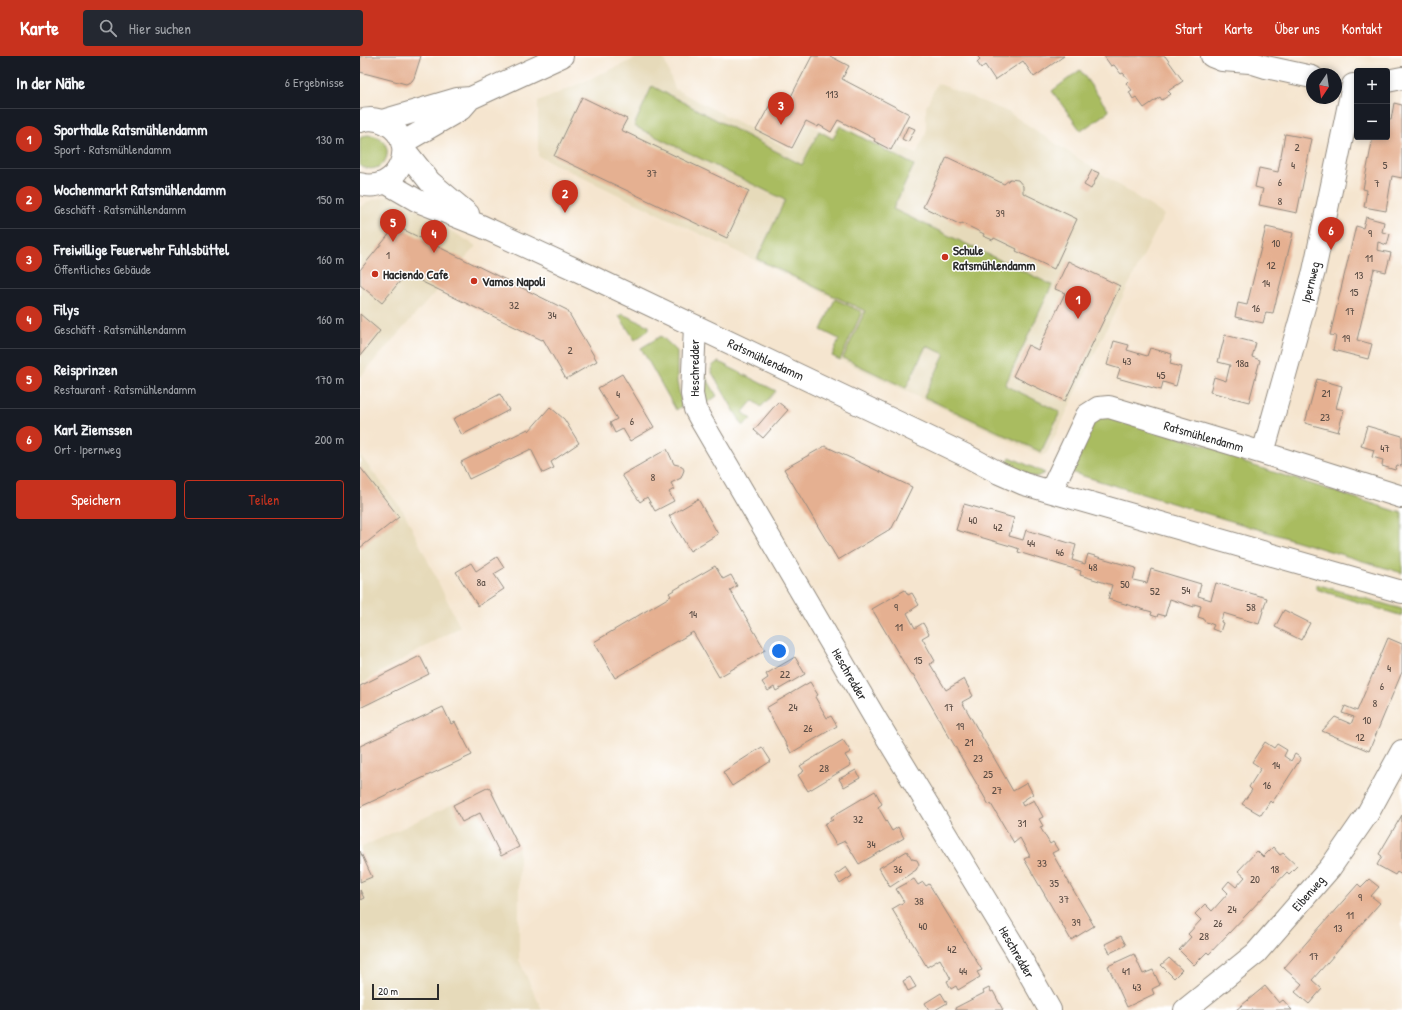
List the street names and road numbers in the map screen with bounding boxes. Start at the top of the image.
street label: Ipernweg [1296,259,1324,304]
street label: Ratsmühlendamm [725,333,807,385]
street label: Heschredder [685,339,703,397]
street label: Ratsmühlendamm [1162,416,1246,456]
street label: Heschredder [828,645,872,703]
street label: Eibenweg [1287,871,1329,915]
street label: Heschredder [995,923,1039,981]

